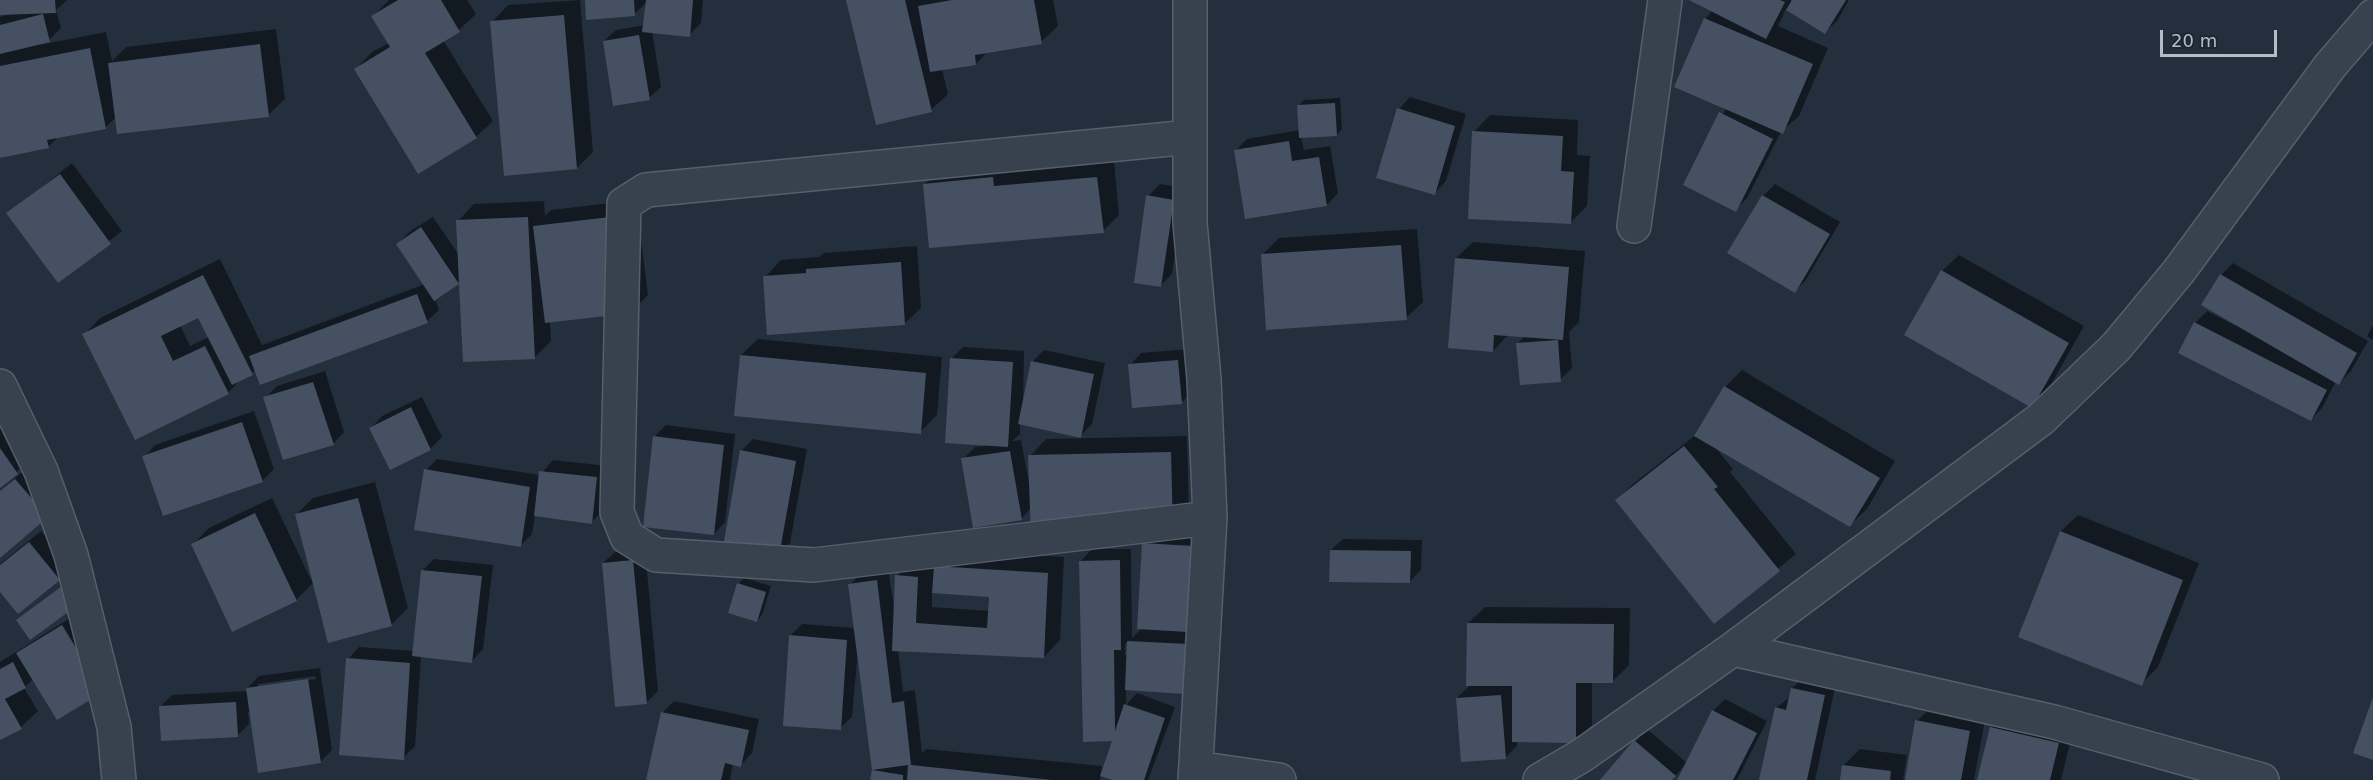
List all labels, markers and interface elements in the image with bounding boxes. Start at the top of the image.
scale bar [2163,18,2280,56]
text: 20 m [2171,30,2217,51]

